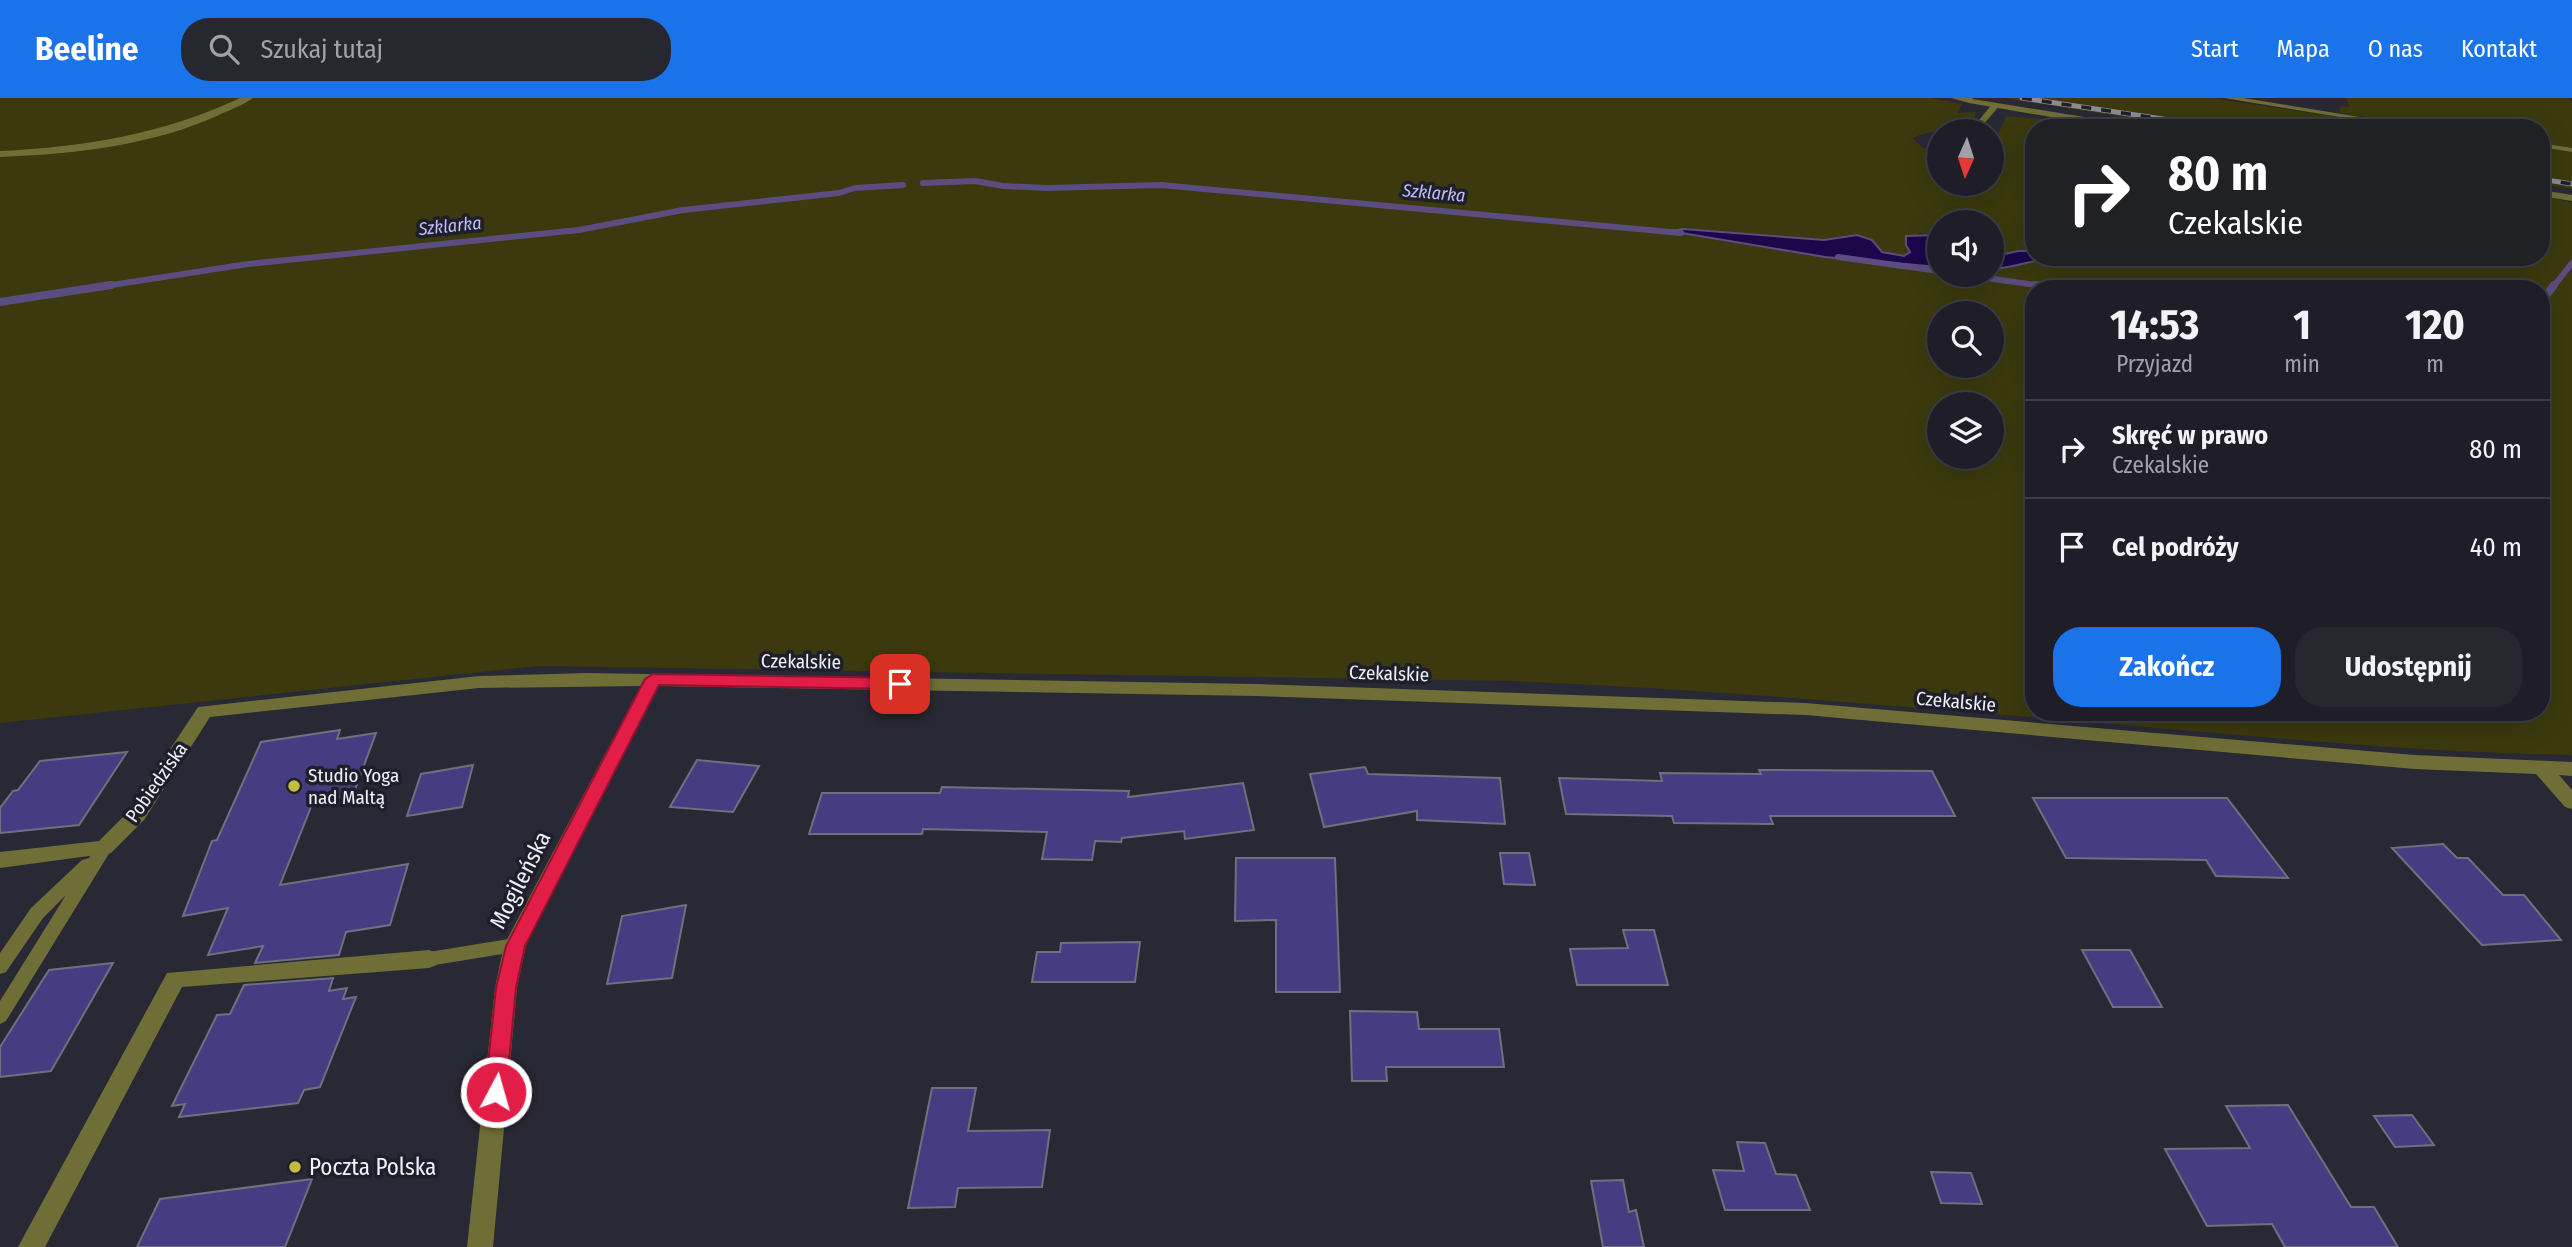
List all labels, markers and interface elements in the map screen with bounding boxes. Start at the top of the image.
search box [181,18,671,81]
text: Beeline [35,29,139,69]
icon: search [205,30,243,68]
text: Szukaj tutaj [261,34,383,65]
text: Start [2191,35,2239,63]
text: Mapa [2277,35,2330,63]
text: O nas [2368,35,2423,63]
text: Kontakt [2461,35,2537,63]
north arrow [1927,119,2004,196]
map controls [1927,119,2004,469]
text: 80 m [2168,144,2268,203]
icon: right [2053,147,2144,238]
water label: Szklarka [1401,179,1466,207]
text: Czekalskie [2168,204,2303,242]
button: sound [1927,210,2004,287]
water label: Szklarka [417,212,482,240]
text: 14:53 [2110,300,2199,350]
text: 1 [2293,300,2311,350]
text: 120 [2405,300,2465,350]
button: search [1927,301,2004,378]
text: Przyjazd [2116,350,2193,378]
text: min [2284,350,2320,378]
text: m [2426,350,2444,378]
button: layers [1927,392,2004,469]
text: Skręć w prawo [2112,420,2268,451]
icon: right [2053,430,2091,468]
text: 80 m [2469,434,2522,465]
text: Czekalskie [2112,451,2209,479]
icon: arrive [2053,528,2091,566]
text: Cel podróży [2112,532,2239,563]
text: 40 m [2470,532,2522,563]
button: Zakończ [2053,627,2281,707]
button: Udostępnij [2295,627,2522,707]
street label: Czekalskie [761,649,841,674]
pin [870,654,930,714]
street label: Czekalskie [1349,661,1429,686]
icon: arrive [881,665,919,703]
street label: Czekalskie [1915,687,1997,716]
street label: Pobiedziska [121,738,192,827]
place label: Studio Yoga nad Maltą [308,764,399,809]
marker: Studio Yoga nad Maltą [286,778,302,794]
street label: Mogileńska [483,826,557,934]
position arrow [459,1055,533,1129]
place label: Poczta Polska [309,1153,436,1181]
marker: Poczta Polska [287,1159,303,1175]

